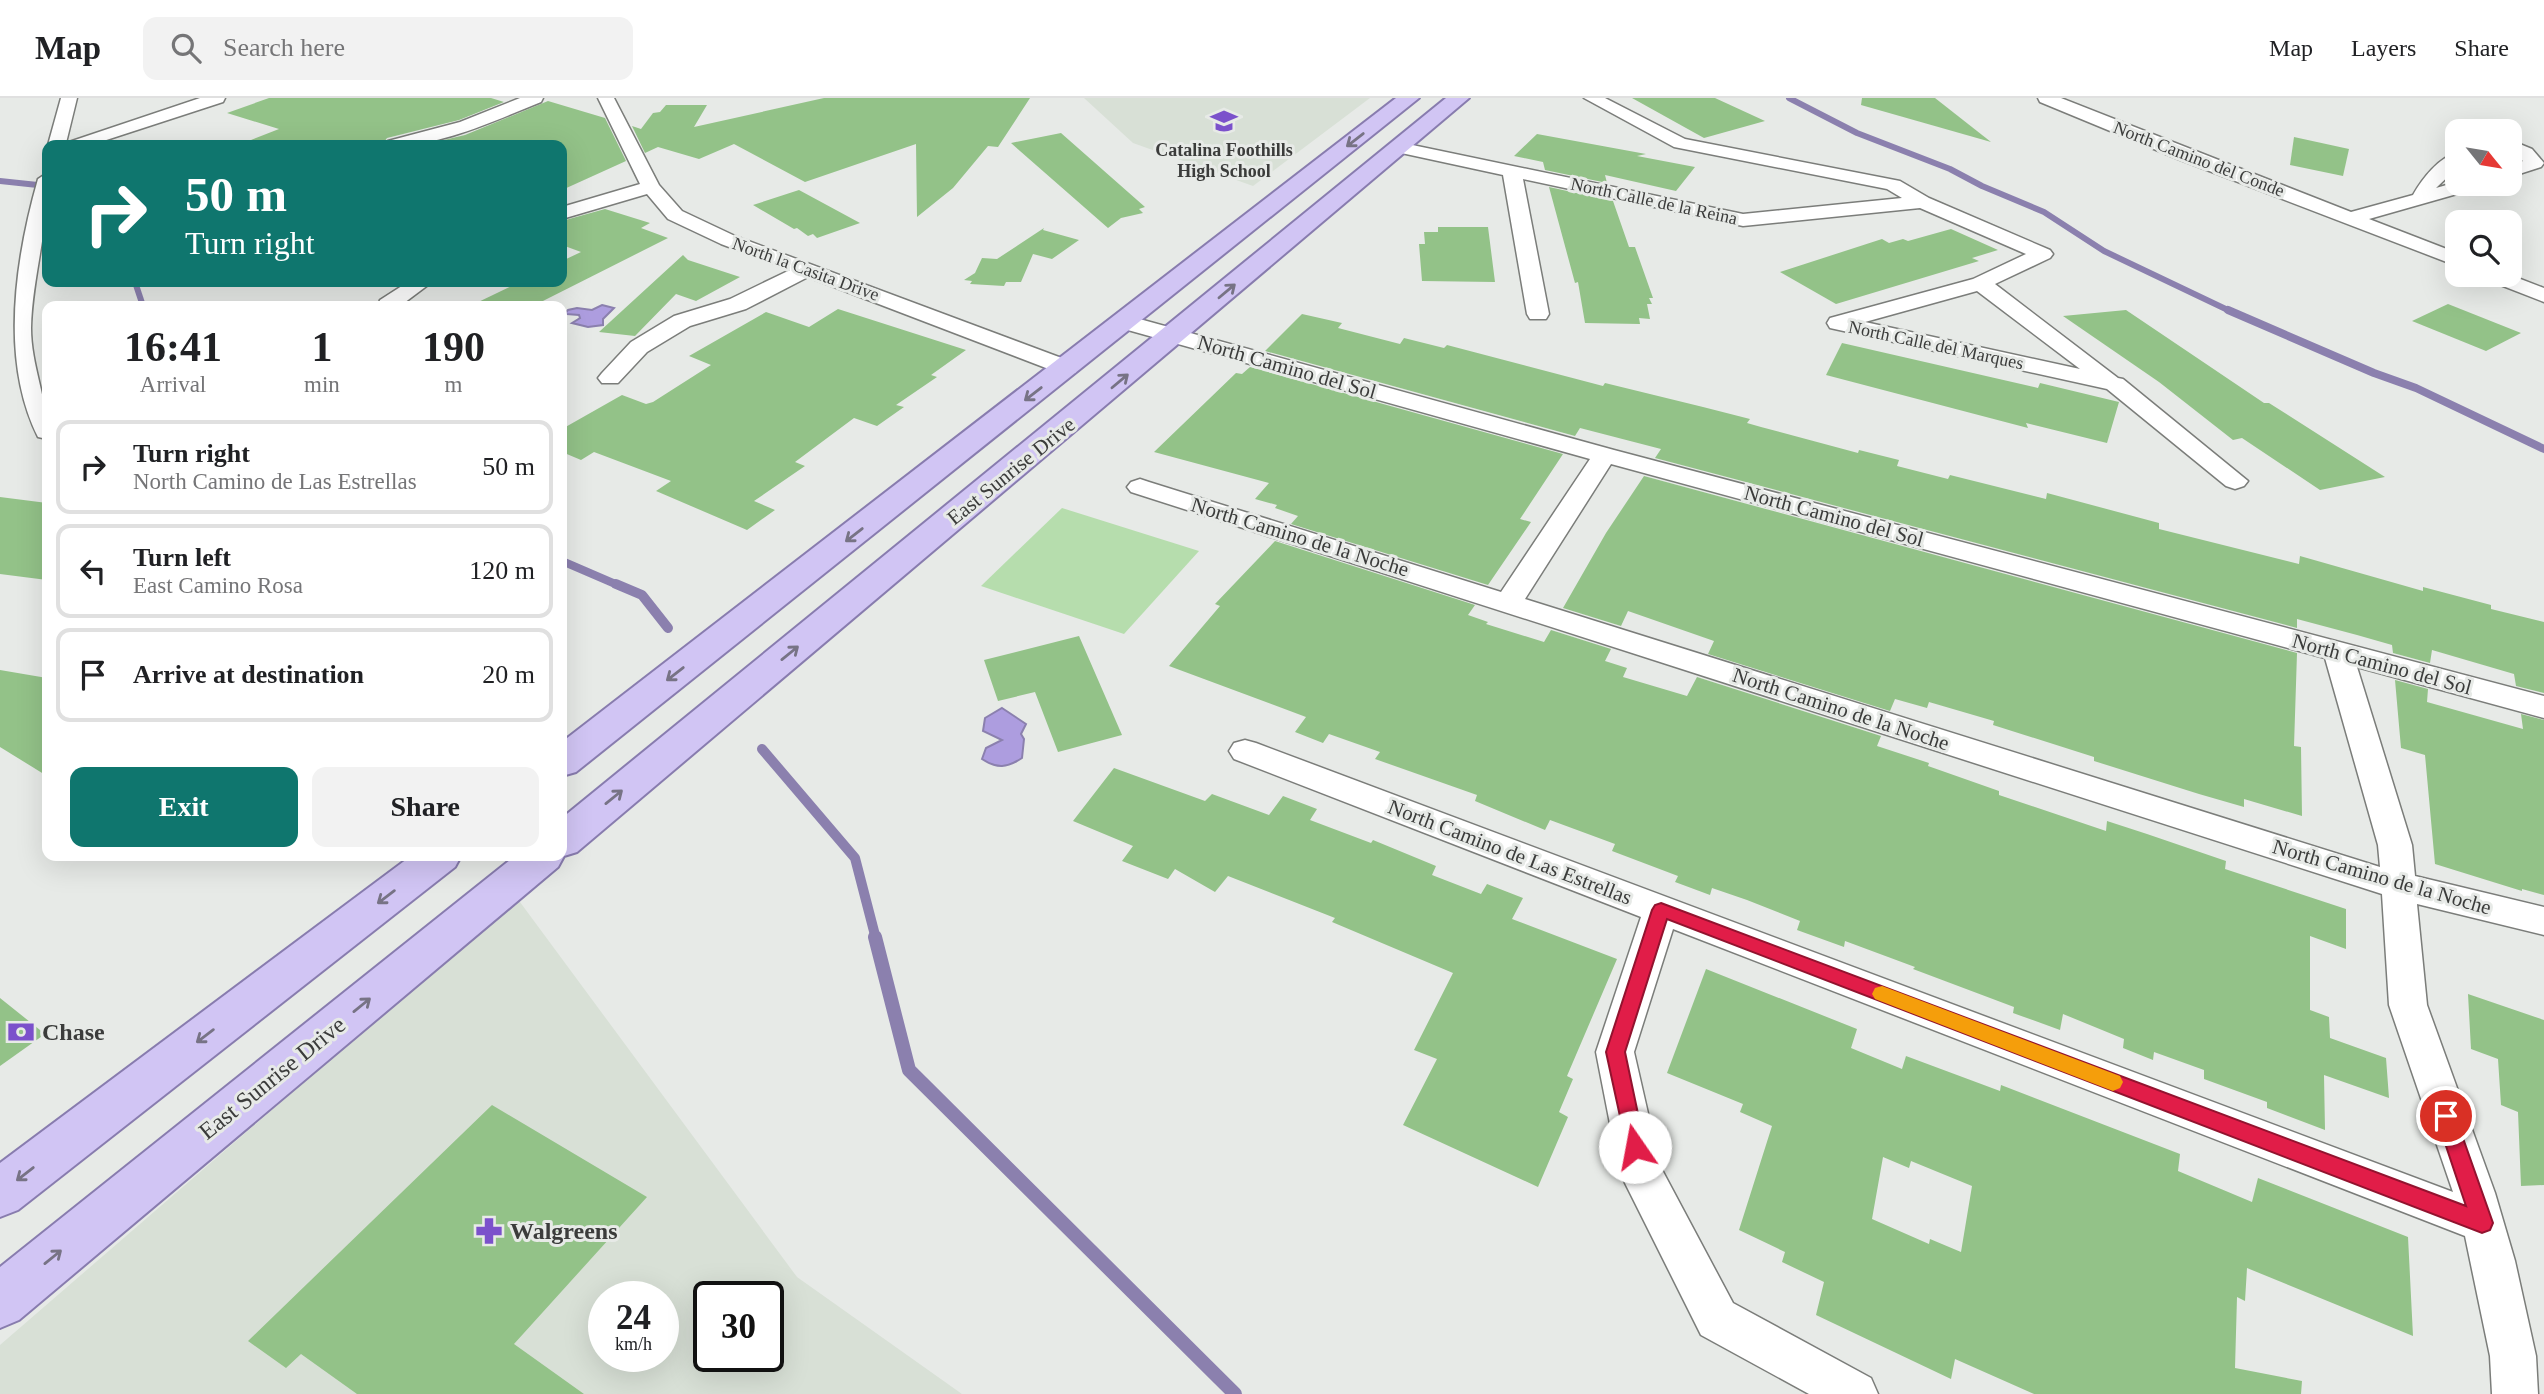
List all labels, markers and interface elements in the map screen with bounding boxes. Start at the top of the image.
search box [143,17,633,80]
icon: search [167,29,205,67]
text: Map [35,30,101,66]
text: Search here [223,33,345,62]
text: Map [2269,35,2313,61]
text: Layers [2351,35,2416,61]
text: Share [2454,35,2509,61]
school or university icon: Catalina Foothills High School [1209,106,1239,136]
street label: North Camino del Conde [2111,117,2287,201]
north arrow [2445,119,2522,196]
map controls [2445,119,2522,287]
one-way arrow [1346,132,1365,147]
place label: Catalina Foothills High School [1155,140,1293,181]
text: 50 m [185,167,287,222]
icon: right [70,168,161,259]
street label: North Calle de la Reina [1569,174,1739,228]
button: search [2445,210,2522,287]
text: Turn right [185,225,315,261]
street label: North la Casita Drive [730,233,882,305]
one-way arrow [1218,283,1236,299]
street label: North Calle del Marques [1847,317,2025,373]
text: 16:41 [124,324,222,370]
text: 1 [311,324,332,370]
text: 190 [422,324,485,370]
street label: North Camino del Sol [1195,330,1379,404]
text: Arrival [140,372,206,397]
text: min [304,372,340,397]
text: m [444,372,462,397]
one-way arrow [1111,373,1129,389]
one-way arrow [1024,387,1043,402]
street label: East Sunrise Drive [942,412,1080,530]
text: Turn right [133,439,250,468]
icon: right [74,448,112,486]
text: 50 m [482,452,535,481]
text: North Camino de Las Estrellas [133,469,417,494]
street label: North Camino del Sol [1742,480,1927,552]
street label: North Camino de la Noche [1188,492,1412,582]
one-way arrow [846,527,864,542]
text: Turn left [133,543,231,572]
icon: left [74,552,112,590]
text: 120 m [469,556,535,585]
text: East Camino Rosa [133,573,303,598]
street label: North Camino del Sol [2290,628,2475,700]
one-way arrow [781,645,799,660]
icon: arrive [74,656,112,694]
text: Arrive at destination [133,660,364,689]
text: 20 m [482,660,535,689]
street label: North Camino de la Noche [1730,663,1952,755]
one-way arrow [666,667,684,682]
button: Exit [70,767,298,847]
button: Share [312,767,539,847]
one-way arrow [605,789,623,805]
street label: North Camino de Las Estrellas [1385,794,1635,910]
street label: North Camino de la Noche [2270,834,2494,920]
one-way arrow [377,890,395,905]
one-way arrow [352,997,370,1013]
street label: East Sunrise Drive [194,1011,350,1145]
bank icon: Chase [6,1017,36,1047]
place label: Chase [42,1019,105,1045]
one-way arrow [197,1028,215,1043]
pin [2416,1086,2476,1146]
icon: arrive [2427,1097,2465,1135]
position arrow [1598,1110,1672,1184]
one-way arrow [16,1167,35,1182]
pharmacy icon: Walgreens [474,1216,504,1246]
place label: Walgreens [510,1218,618,1244]
one-way arrow [43,1250,61,1265]
speed limit sign: 30 [693,1281,784,1372]
text: 24 [616,1298,651,1337]
text: km/h [615,1334,652,1354]

